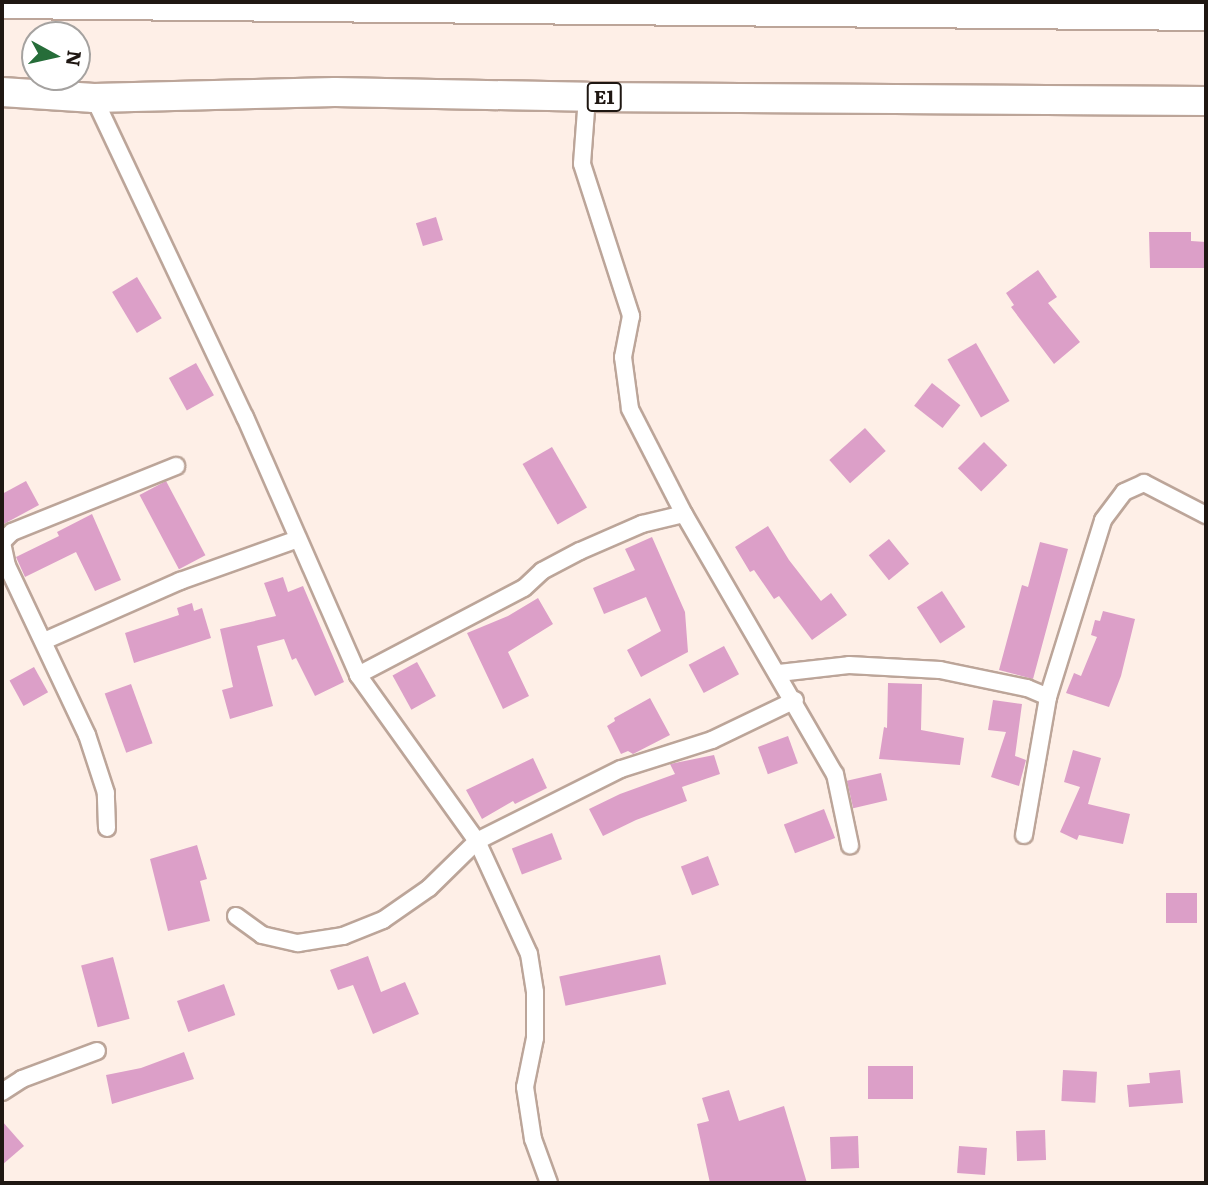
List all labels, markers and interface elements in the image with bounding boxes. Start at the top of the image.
north arrow [21,21,91,91]
text: N [60,49,90,68]
road number: E1 [586,82,622,113]

